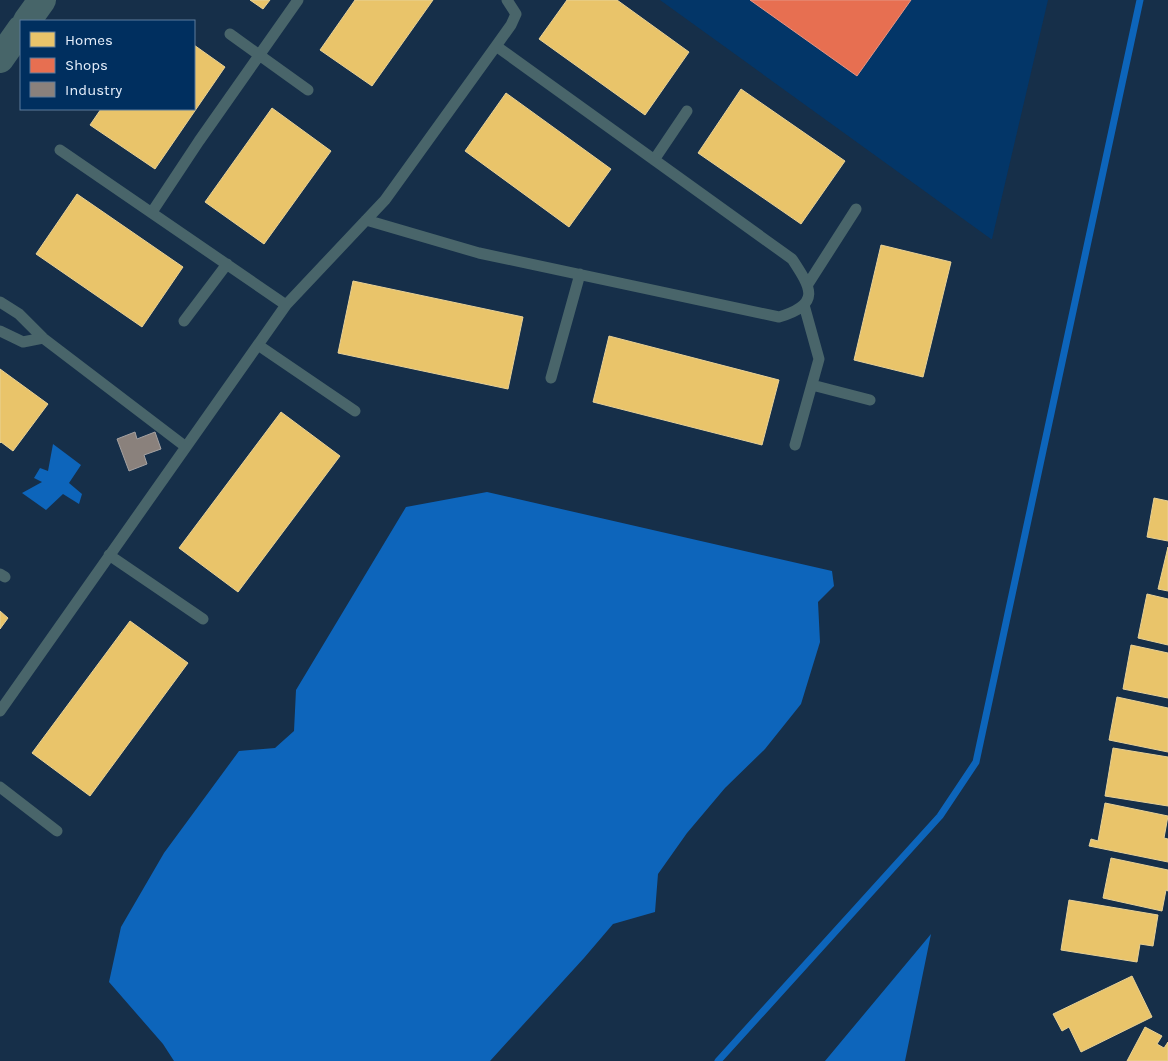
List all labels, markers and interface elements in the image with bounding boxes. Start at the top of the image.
legend [20,20,195,110]
text: Homes [65,31,113,49]
text: Shops [65,56,108,74]
text: Industry [65,81,122,99]

